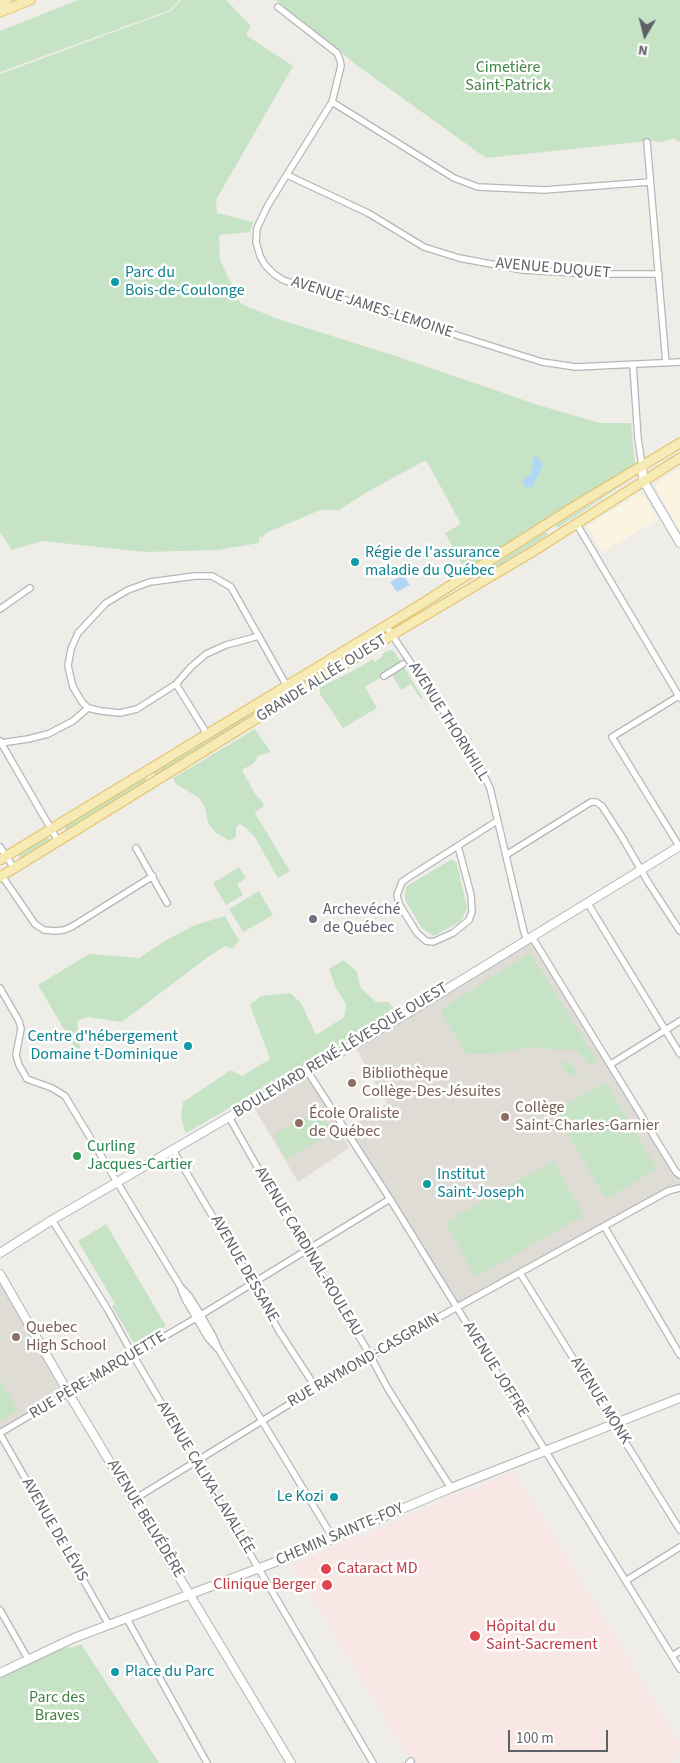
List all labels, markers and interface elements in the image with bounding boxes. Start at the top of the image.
north arrow [620,10,670,60]
text: N [637,39,649,60]
park label: Cimetière Saint-Patrick [465,58,551,96]
street label: AVENUE DUQUET [495,254,611,284]
place label: Parc du Bois-de-Coulonge [125,263,245,301]
street label: AVENUE JAMES-LEMOINE [289,273,455,343]
marker: Parc du Bois-de-Coulonge [109,276,121,288]
place label: Régie de l'assurance maladie du Québec [365,543,500,581]
marker: Régie de l'assurance maladie du Québec [349,556,361,568]
street label: GRANDE ALLÉE OUEST [253,631,391,727]
street label: AVENUE THORNHILL [404,659,492,785]
place label: Archevéché de Québec [323,900,400,938]
marker: Archevéché de Québec [307,913,319,925]
street label: BOULEVARD RENÉ-LÉVESQUE OUEST [230,979,452,1123]
place label: Centre d'hébergement Domaine t-Dominique [27,1027,178,1065]
marker: Centre d'hébergement Domaine t-Dominique [182,1040,194,1052]
place label: Bibliothèque Collège-Des-Jésuites [362,1064,501,1102]
marker: Bibliothèque Collège-Des-Jésuites [346,1077,358,1089]
place label: Collège Saint-Charles-Garnier [515,1098,659,1136]
place label: École Oraliste de Québec [309,1104,400,1142]
marker: Collège Saint-Charles-Garnier [499,1111,511,1123]
marker: École Oraliste de Québec [293,1117,305,1129]
place label: Curling Jacques-Cartier [87,1137,193,1175]
marker: Curling Jacques-Cartier [71,1150,83,1162]
street label: AVENUE CARDINAL-ROULEAU [250,1164,366,1340]
place label: Institut Saint-Joseph [437,1165,524,1203]
marker: Institut Saint-Joseph [421,1178,433,1190]
street label: AVENUE DESSANE [206,1212,282,1326]
street label: RUE RAYMOND-CASGRAIN [285,1310,443,1412]
place label: Quebec High School [26,1318,106,1356]
street label: AVENUE JOFFRE [458,1319,532,1421]
street label: RUE PÈRE-MARQUETTE [26,1328,170,1424]
marker: Quebec High School [10,1331,22,1343]
street label: AVENUE MONK [566,1354,634,1448]
street label: AVENUE CALIXA-LAVALLÉE [152,1398,258,1558]
street label: AVENUE BELVÉDÈRE [102,1456,188,1582]
street label: AVENUE DE LÉVIS [17,1475,91,1585]
place label: Le Kozi [277,1487,324,1507]
marker: Le Kozi [328,1491,340,1503]
street label: CHEMIN SAINTE-FOY [273,1499,407,1571]
place label: Cataract MD [337,1559,418,1579]
marker: Cataract MD [319,1562,333,1576]
place label: Clinique Berger [213,1575,316,1595]
marker: Clinique Berger [320,1578,334,1592]
place label: Hôpital du Saint-Sacrement [486,1617,598,1655]
marker: Hôpital du Saint-Sacrement [468,1629,482,1643]
place label: Place du Parc [125,1662,214,1682]
marker: Place du Parc [109,1666,121,1678]
park label: Parc des Braves [29,1688,85,1726]
scale bar [510,1720,610,1752]
text: 100 m [516,1728,554,1749]

